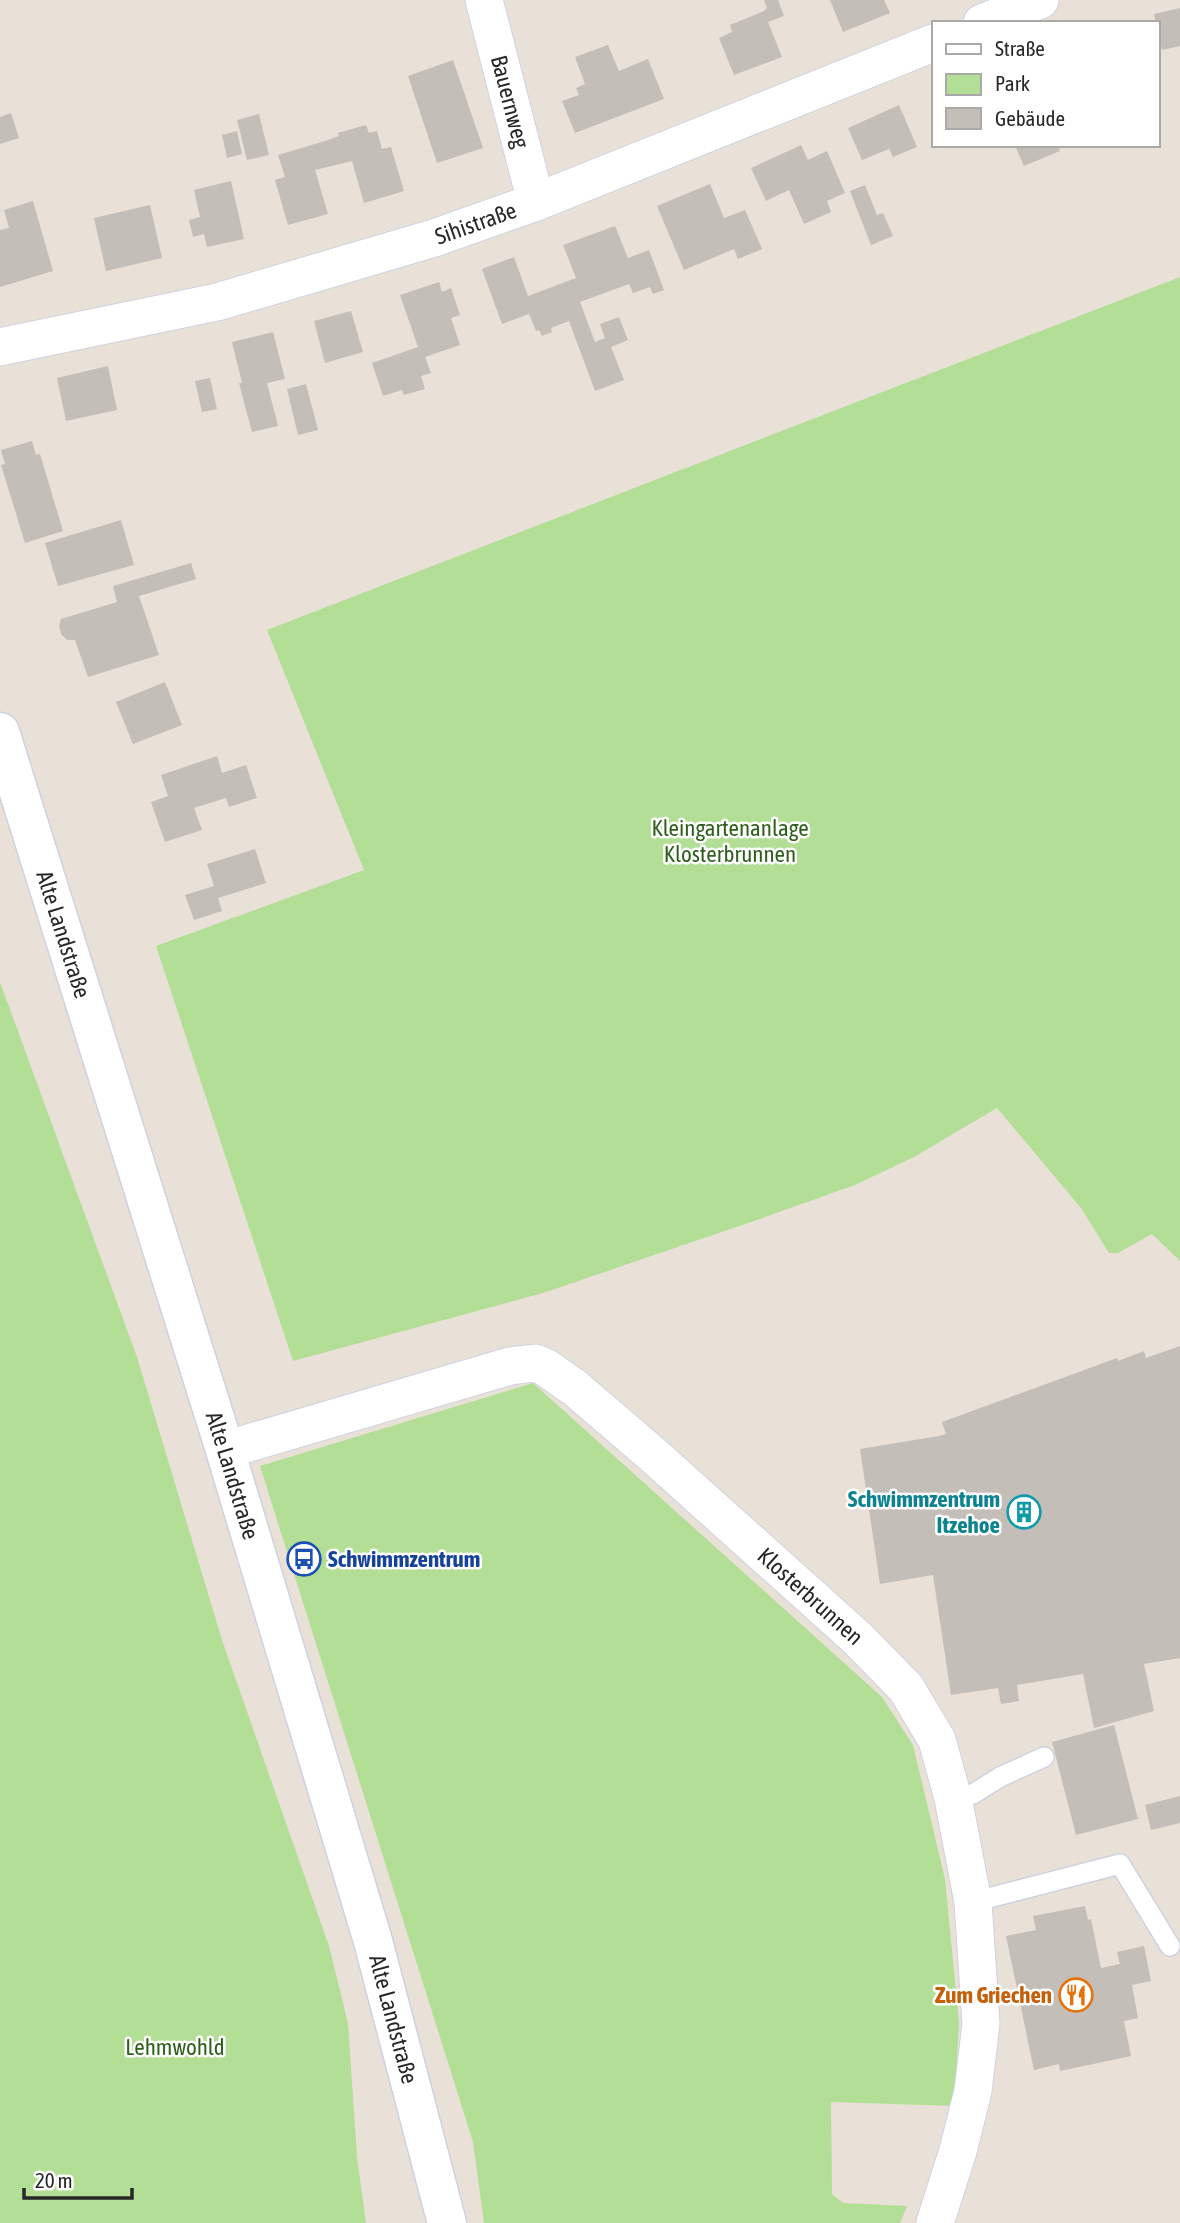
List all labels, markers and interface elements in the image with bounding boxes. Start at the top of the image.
legend [932,21,1159,147]
text: Straße [995,36,1045,60]
street label: Bauernweg [486,52,535,151]
text: Park [995,71,1030,95]
text: Gebäude [995,106,1065,130]
street label: Sihistraße [431,197,520,250]
park label: Kleingartenanlage Klosterbrunnen [651,815,809,867]
street label: Alte Landstraße [31,867,96,1001]
street label: Alte Landstraße [201,1408,264,1542]
place label: Schwimmzentrum Itzehoe [848,1486,1000,1538]
building icon: Schwimmzentrum Itzehoe [1005,1493,1043,1531]
bus stop icon: Schwimmzentrum [285,1540,323,1578]
street label: Klosterbrunnen [752,1542,868,1650]
place label: Schwimmzentrum [328,1546,480,1572]
street label: Alte Landstraße [364,1952,423,2086]
restaurant icon: Zum Griechen [1057,1976,1095,2014]
place label: Zum Griechen [935,1982,1052,2008]
park label: Lehmwohld [125,2034,225,2060]
scale bar [24,2156,133,2200]
text: 20 m [35,2168,73,2192]

